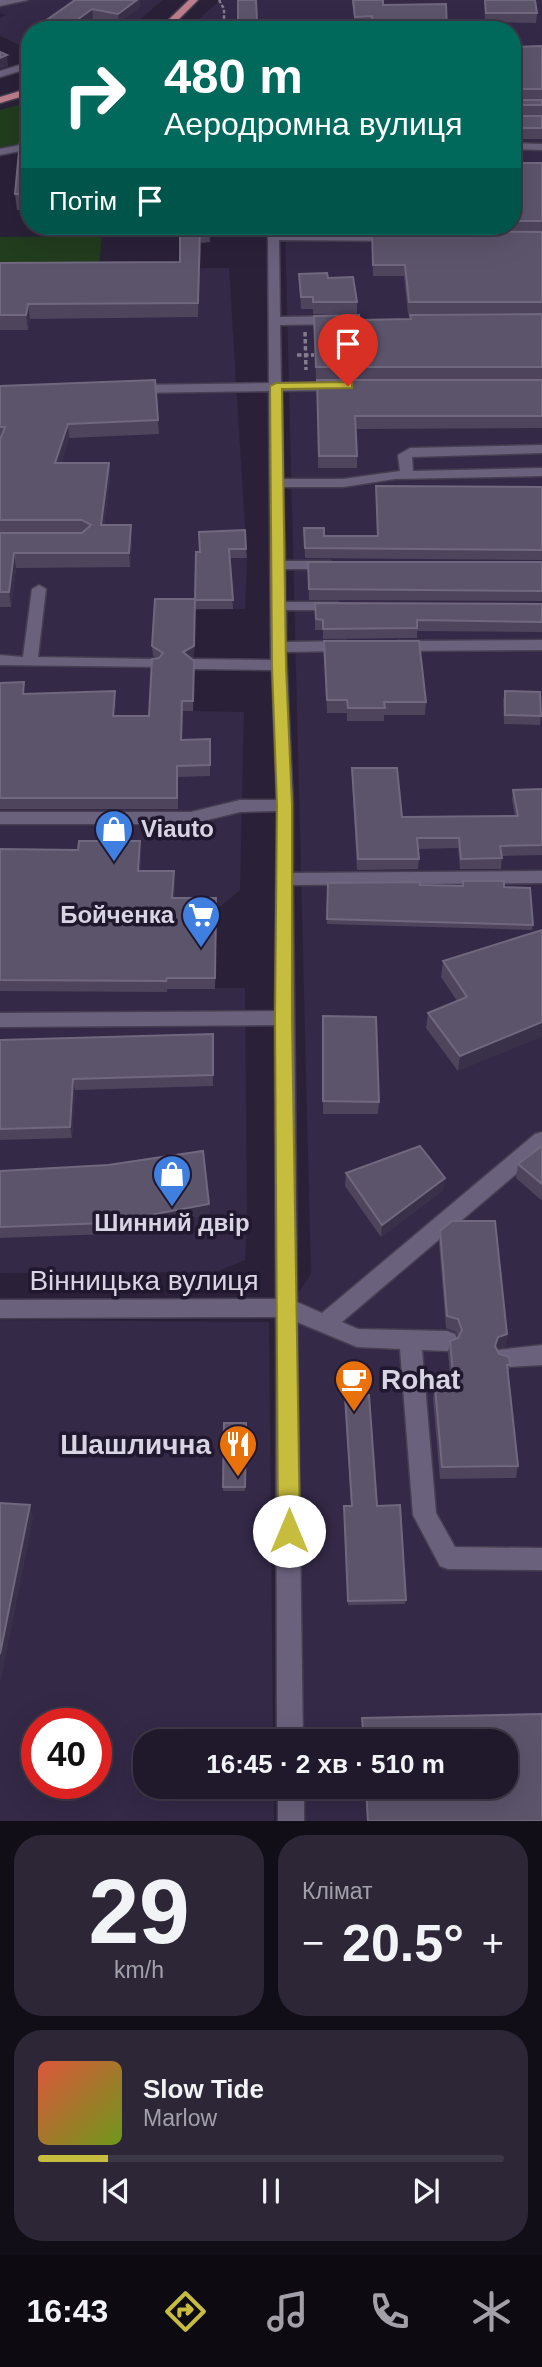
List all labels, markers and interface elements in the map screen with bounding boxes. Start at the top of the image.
icon: right [49,49,140,140]
text: 480 m [164,49,303,103]
text: Аеродромна вулиця [164,106,462,142]
icon: arrive [131,182,169,220]
text: Потім [49,186,117,216]
pin [318,314,378,386]
icon: arrive [329,325,367,363]
shop icon: Viauto [93,808,135,863]
place label: Viauto [141,815,214,842]
supermarket icon: Бойченка [180,894,222,949]
place label: Бойченка [60,901,175,928]
shop icon: Шинний двір [151,1153,193,1208]
place label: Шинний двір [94,1209,250,1236]
street label: Вінницька вулиця [29,1265,259,1296]
cafe icon: Rohat [333,1358,375,1413]
place label: Rohat [381,1364,460,1395]
restaurant icon: Шашлична [217,1423,259,1478]
place label: Шашлична [60,1429,211,1460]
position arrow [252,1494,326,1568]
speed limit sign: 40 [21,1708,112,1799]
text: 16:45 · 2 хв · 510 m [206,1749,445,1779]
text: 29 [88,1861,190,1962]
text: Клімат [302,1878,373,1904]
text: 20.5° [342,1914,464,1972]
text: − [302,1922,324,1964]
text: + [482,1922,504,1964]
text: km/h [114,1957,164,1983]
text: Slow Tide [143,2074,264,2104]
text: Marlow [143,2105,217,2131]
icon: previous [97,2172,135,2210]
icon: pause [252,2172,290,2210]
icon: next [407,2172,445,2210]
icon: directions [161,2287,210,2336]
icon: music [263,2287,312,2336]
icon: phone [365,2287,414,2336]
icon: climate [467,2287,516,2336]
text: 16:43 [26,2293,108,2329]

